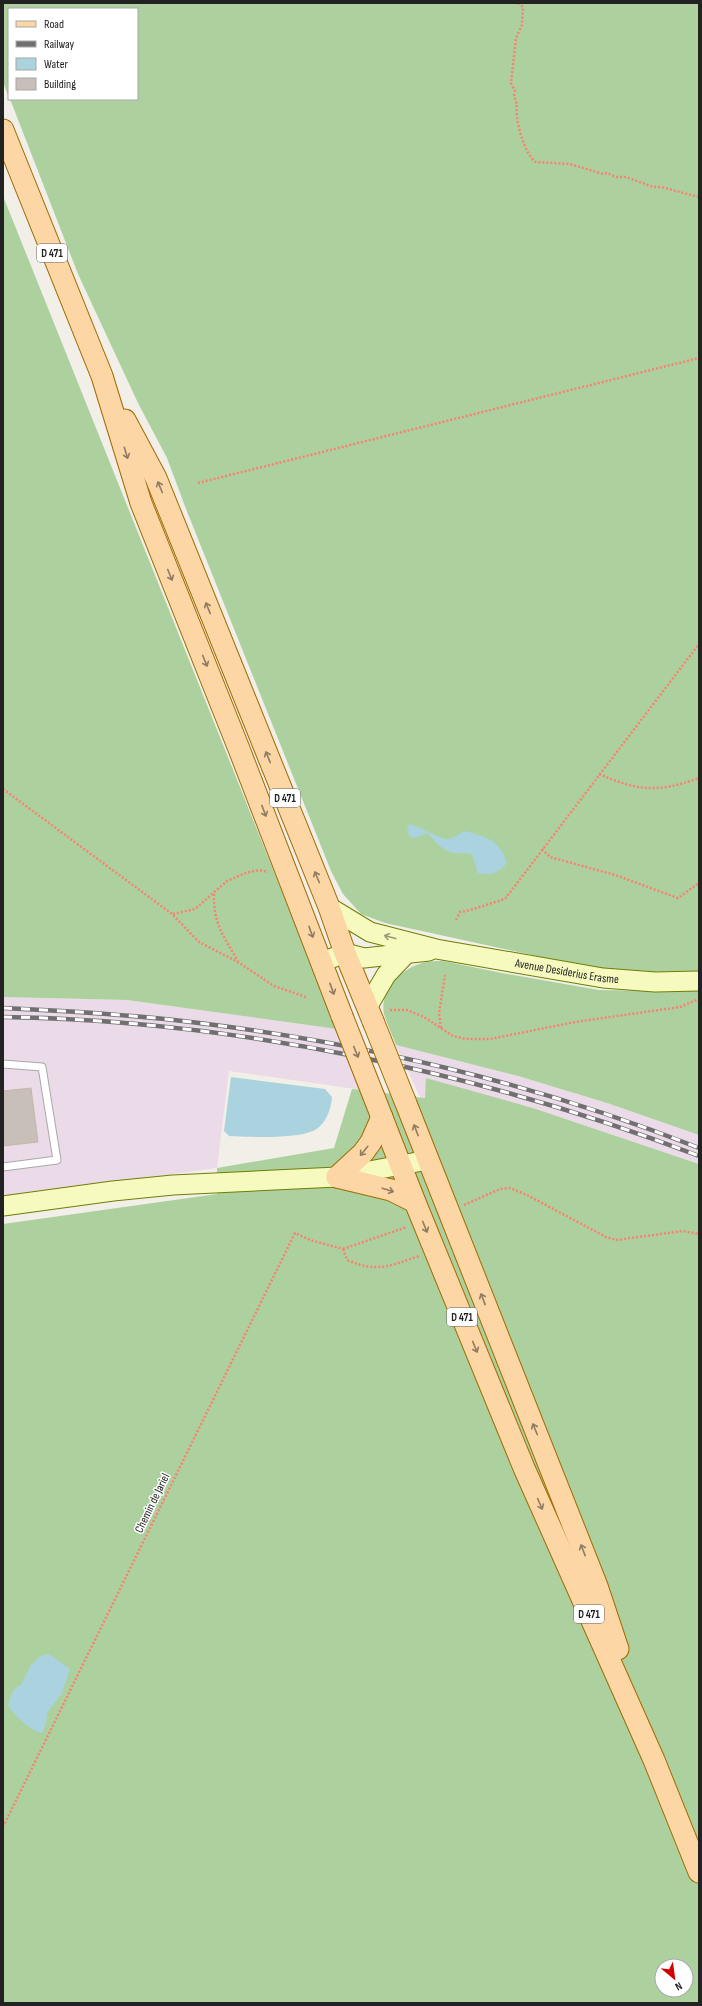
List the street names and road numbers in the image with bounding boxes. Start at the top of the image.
road number: D 471 [37,244,67,262]
road number: D 471 [270,789,300,807]
street label: Avenue Desiderius Erasme [513,956,620,987]
road number: D 471 [447,1308,477,1326]
street label: Chemin de Jariel [132,1471,173,1535]
road number: D 471 [574,1605,604,1623]

